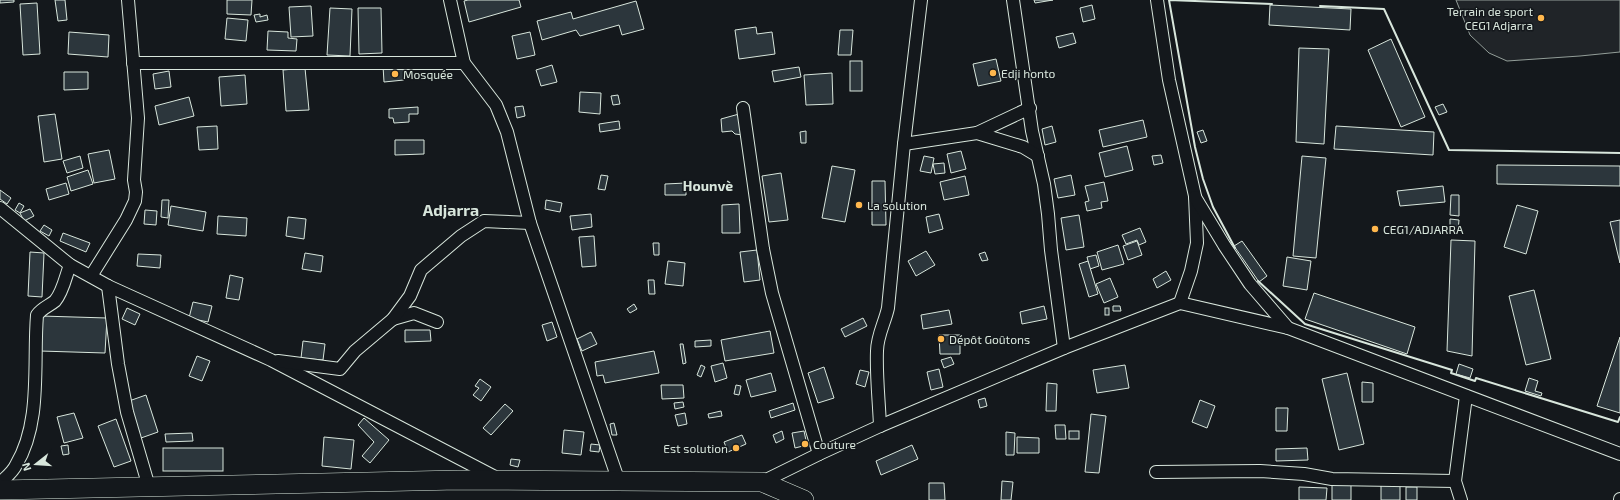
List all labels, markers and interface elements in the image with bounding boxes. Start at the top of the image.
place label: Terrain de sport CEG1 Adjarra [1447,4,1533,33]
marker: Terrain de sport CEG1 Adjarra [1536,13,1546,23]
place label: Edji honto [1001,66,1056,81]
place label: Mosquée [403,67,453,81]
marker: Edji honto [988,68,998,78]
marker: Mosquée [390,69,400,79]
district label: Hounvè [683,177,733,194]
place label: La solution [867,198,927,212]
district label: Adjarra [423,200,479,219]
marker: La solution [854,200,864,210]
place label: CEG1/ADJARRA [1383,222,1464,236]
marker: CEG1/ADJARRA [1370,224,1380,234]
place label: Dépôt Goûtons [949,332,1030,346]
marker: Dépôt Goûtons [936,334,946,344]
place label: Couture [813,437,856,451]
marker: Couture [800,439,810,449]
place label: Est solution [663,441,728,455]
marker: Est solution [731,443,741,453]
north arrow [16,444,56,484]
text: N [19,461,33,473]

